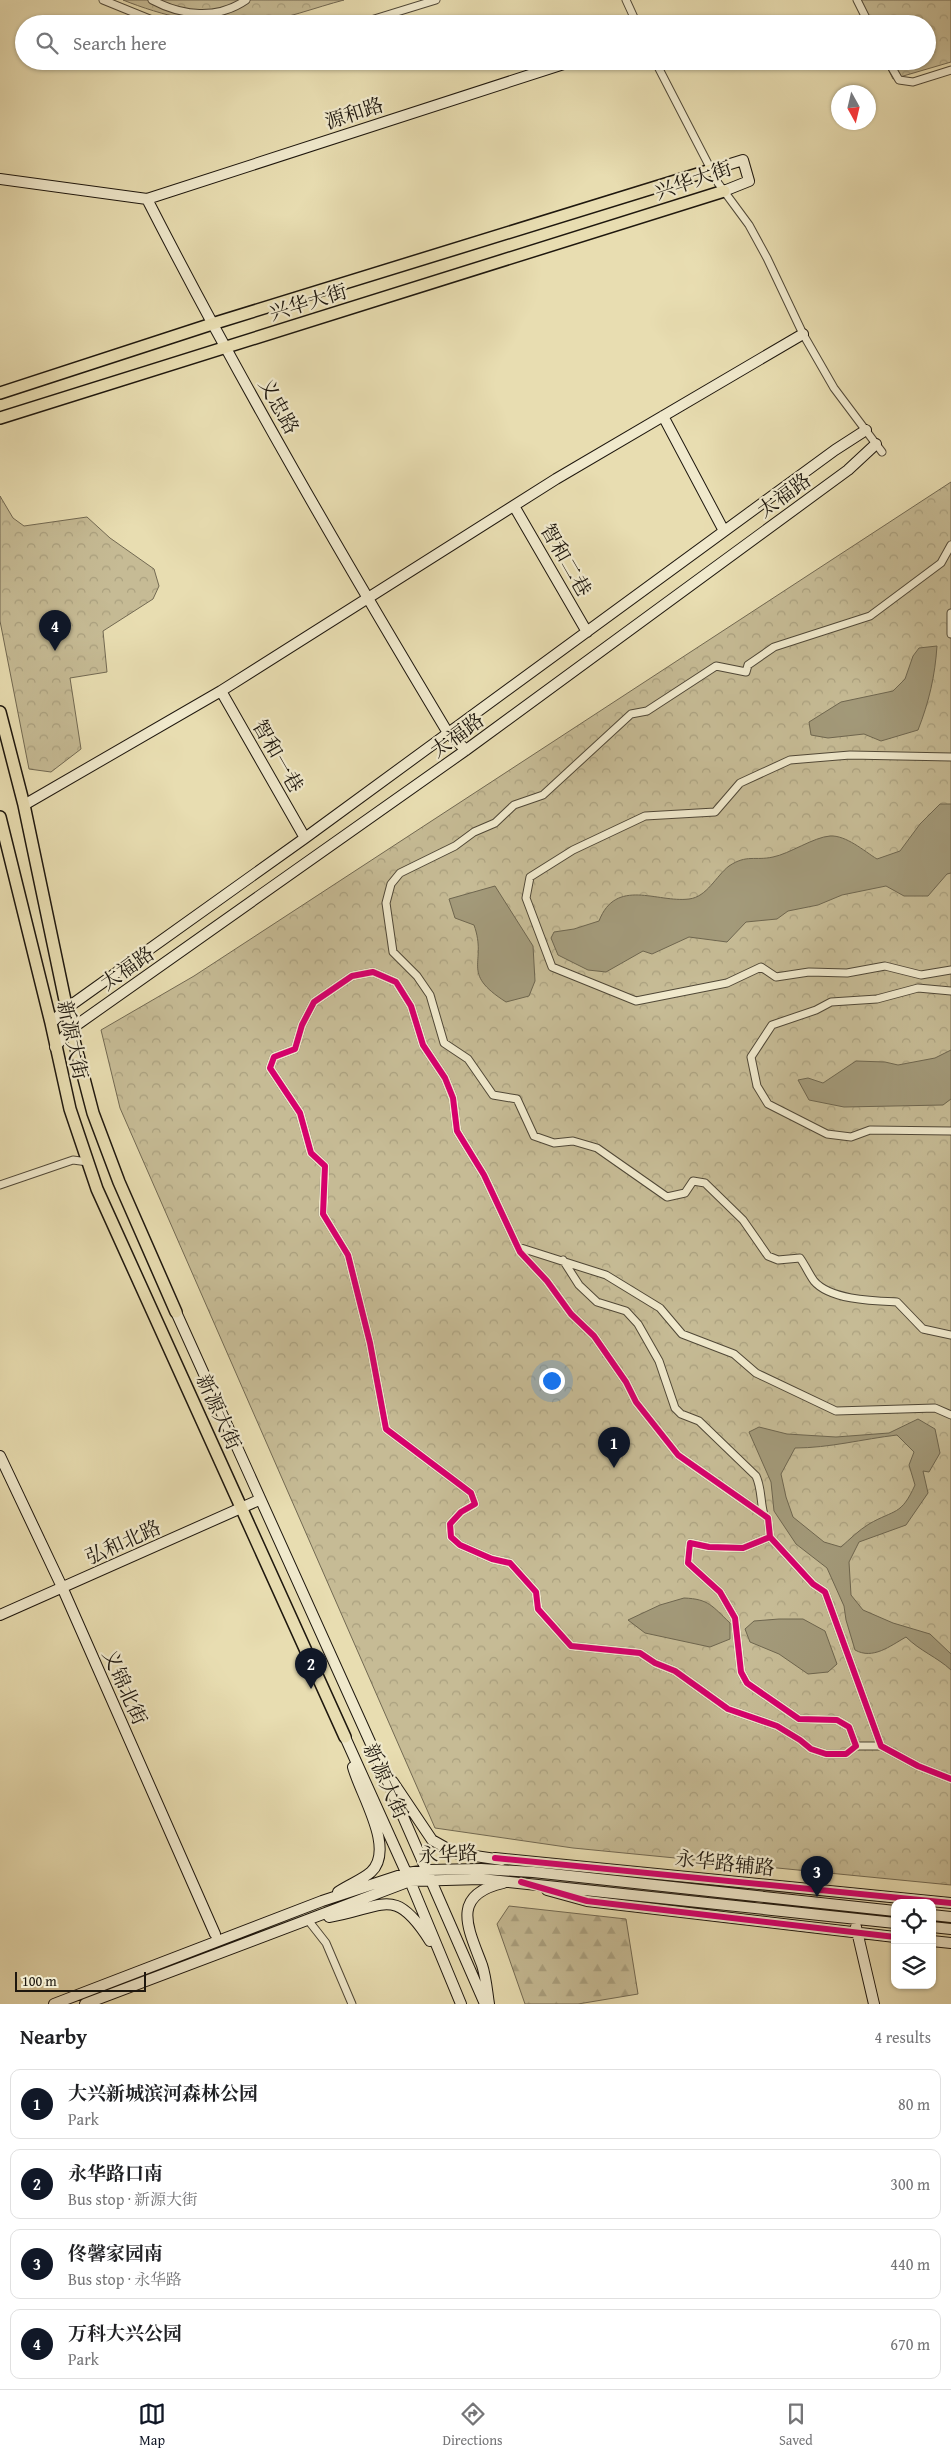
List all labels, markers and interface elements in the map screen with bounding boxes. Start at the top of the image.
search box [15,15,936,70]
icon: search [33,29,61,57]
text: Search here [73,29,167,57]
north arrow [831,85,876,130]
street label: 源和路 [321,89,387,136]
street label: 兴华大街 [650,153,735,206]
street label: 兴华大街 [265,276,350,327]
street label: 义忠路 [252,372,307,439]
street label: 太福路 [751,465,816,524]
street label: 智和二巷 [534,518,599,602]
pin: 4 [39,610,71,651]
street label: 太福路 [424,705,489,764]
street label: 智和一巷 [246,714,311,798]
street label: 太福路 [94,939,160,997]
street label: 新源大街 [51,998,96,1082]
your location [539,1368,565,1394]
street label: 新源大街 [190,1369,249,1454]
pin: 1 [598,1427,630,1468]
street label: 弘和北路 [80,1512,165,1571]
street label: 义锦北街 [96,1644,155,1729]
pin: 2 [295,1648,327,1689]
street label: 新源大街 [357,1738,416,1823]
street label: 永华路 [417,1837,479,1870]
street label: 永华路辅路 [674,1843,776,1882]
pin: 3 [801,1856,833,1897]
map controls [891,1899,936,1989]
button: locate [891,1899,936,1944]
button: layers [891,1944,936,1989]
scale bar [15,1969,146,1992]
text: 100 m [22,1971,57,1991]
text: Nearby [20,2021,87,2052]
text: 4 results [874,2025,931,2049]
text: 大兴新城滨河森林公园 [68,2079,258,2107]
text: 1 [33,2092,41,2116]
text: 80 m [898,2092,930,2116]
text: Park [68,2107,99,2131]
text: 永华路口南 [68,2159,163,2187]
text: 2 [33,2172,41,2196]
text: 300 m [890,2172,930,2196]
text: Bus stop · 新源大街 [68,2187,198,2211]
text: 佟馨家园南 [68,2239,163,2267]
text: 3 [33,2252,41,2276]
text: 440 m [890,2252,930,2276]
text: Bus stop · 永华路 [68,2267,182,2291]
text: 万科大兴公园 [68,2319,182,2347]
text: 4 [33,2332,41,2356]
text: 670 m [890,2332,930,2356]
text: Park [68,2347,99,2371]
tab: Map [138,2400,166,2450]
tab: Directions [442,2400,503,2450]
tab: Saved [779,2400,813,2450]

